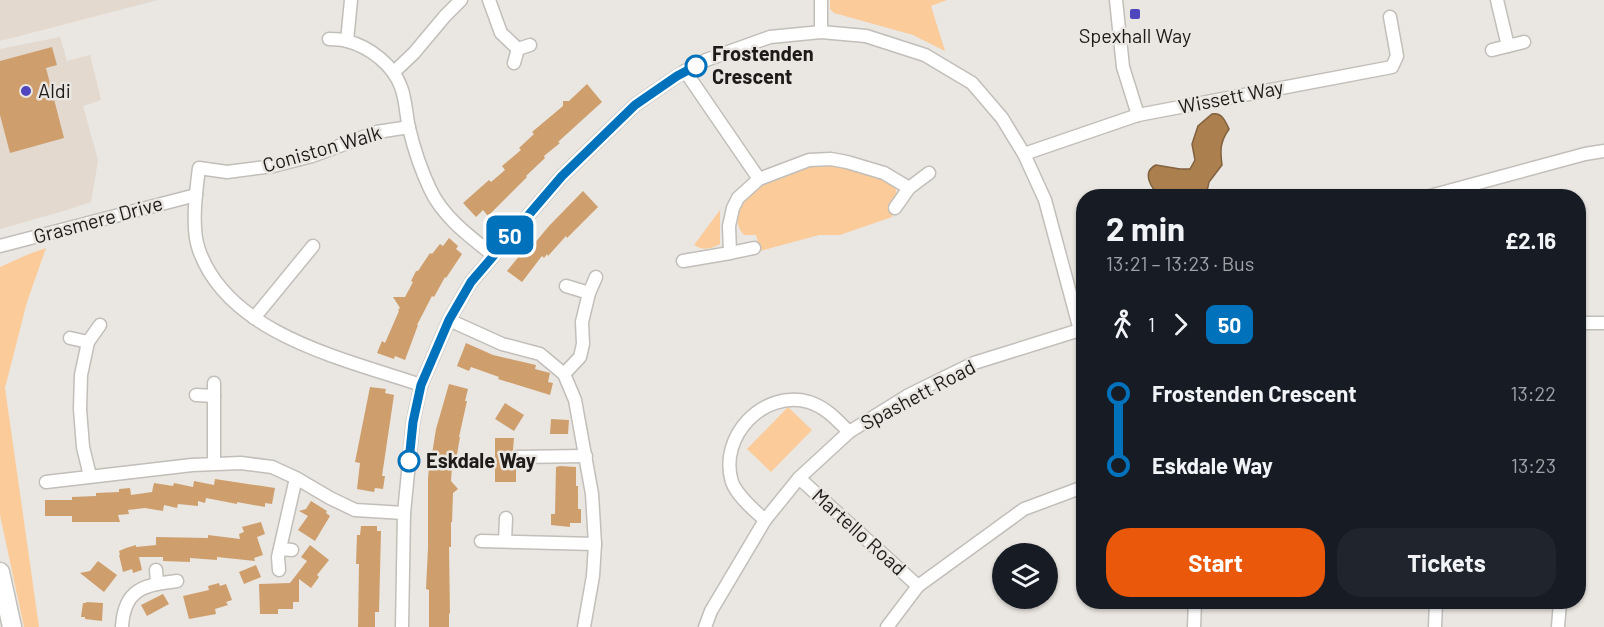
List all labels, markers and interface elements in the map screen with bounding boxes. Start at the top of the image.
marker: Spexhall Way [1128,7,1142,21]
place label: Spexhall Way [1079,23,1191,47]
place label: Frostenden Crescent [712,41,814,88]
marker: Frostenden Crescent [685,55,707,77]
street label: Wissett Way [1176,74,1285,118]
place label: Aldi [38,78,71,102]
marker: Aldi [19,84,33,98]
street label: Coniston Walk [259,120,384,176]
street label: Grasmere Drive [30,190,165,248]
text: 2 min [1106,208,1185,248]
line badge: 50 [483,216,537,254]
text: 50 [498,223,522,248]
text: £2.16 [1505,227,1556,253]
text: 13:21 – 13:23 · Bus [1106,251,1254,275]
icon: walk [1106,308,1139,341]
icon: forward [1164,308,1197,341]
text: 1 [1148,312,1155,336]
text: 50 [1218,312,1241,337]
street label: Spashett Road [856,354,979,434]
text: Frostenden Crescent [1152,380,1357,406]
text: 13:22 [1510,381,1556,405]
place label: Eskdale Way [426,448,536,472]
marker: Eskdale Way [398,450,420,472]
text: Eskdale Way [1152,452,1273,478]
text: 13:23 [1511,453,1556,477]
street label: Martello Road [808,483,912,580]
button: Start [1106,528,1325,597]
button: Tickets [1337,528,1556,597]
map controls [992,543,1058,609]
button: layers [992,543,1058,609]

